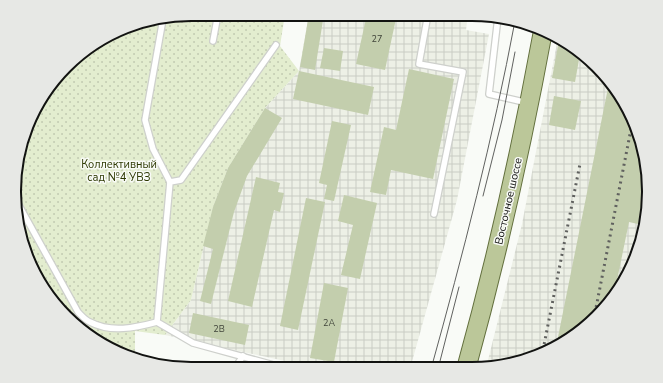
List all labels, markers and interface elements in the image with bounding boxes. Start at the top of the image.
house number: 27 [372,33,382,45]
street label: Восточное шоссе [491,156,526,246]
park label: Коллективный сад №4 УВЗ [81,157,157,185]
house number: 2А [323,317,335,329]
house number: 2В [213,323,225,335]

